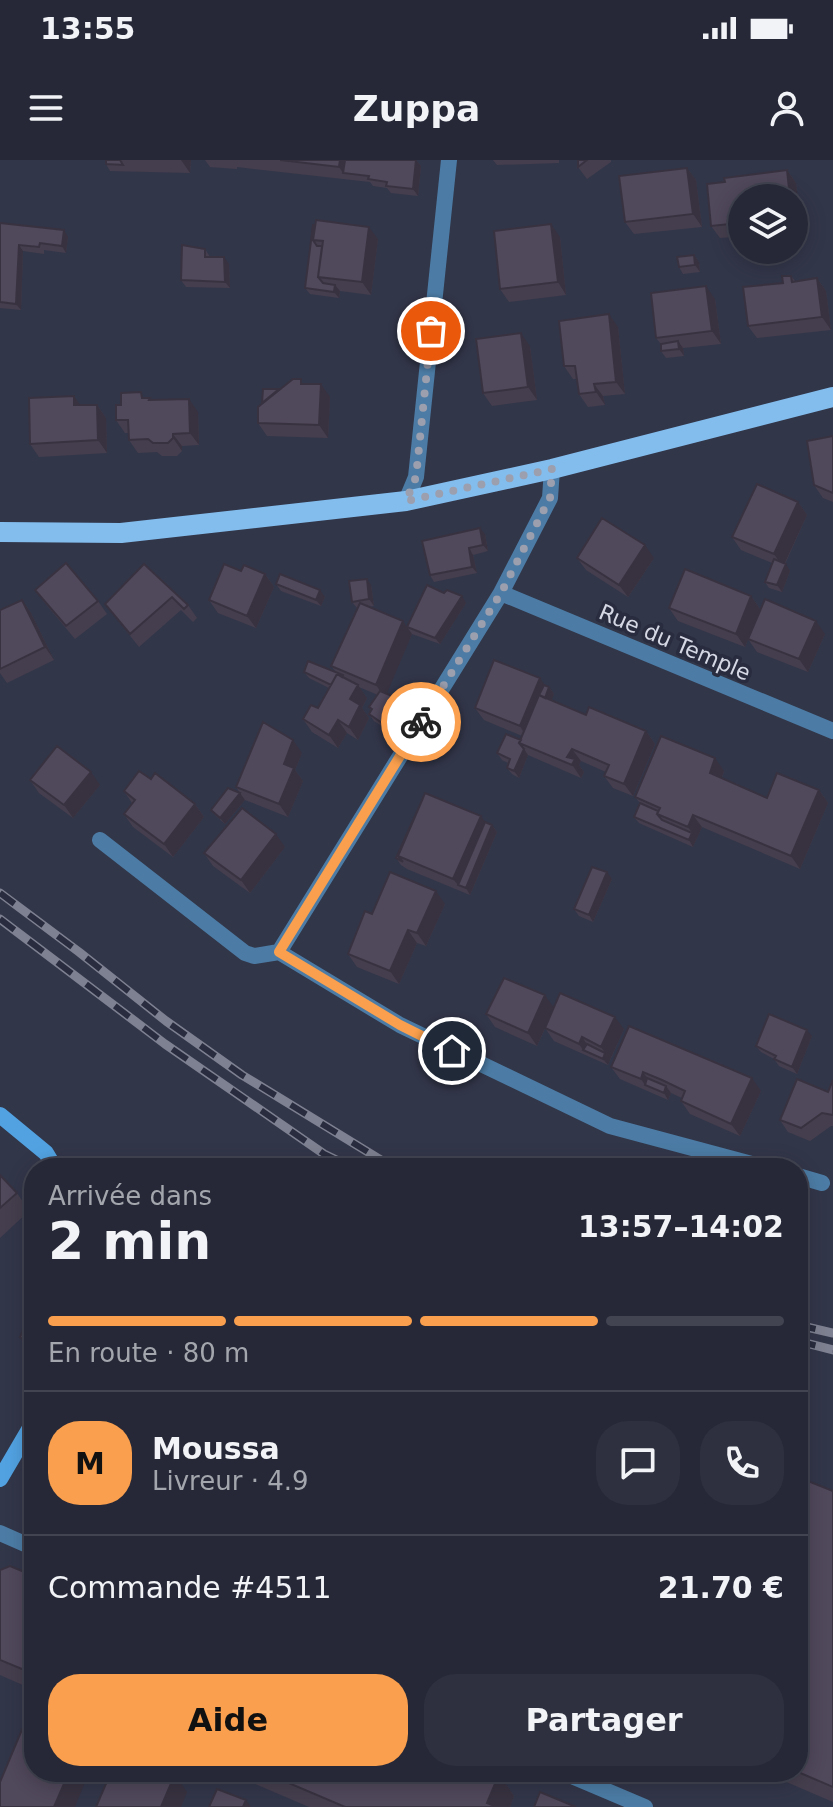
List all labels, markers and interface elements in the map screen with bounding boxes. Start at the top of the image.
text: 13:55 [40,11,136,46]
icon: menu [24,86,68,130]
icon: person [765,86,809,130]
text: Zuppa [353,88,480,129]
map controls [728,184,808,264]
button: layers [728,184,808,264]
pin [397,297,465,365]
icon: bag [409,309,453,353]
street label: Rue du Temple [595,599,754,686]
courier [381,682,461,762]
icon: bike [399,700,443,744]
pin [418,1017,486,1085]
icon: home [430,1029,474,1073]
text: Arrivée dans [48,1181,212,1211]
text: 13:57–14:02 [578,1209,784,1244]
text: 2 min [48,1211,211,1271]
text: En route · 80 m [48,1338,249,1368]
button: chat [596,1421,680,1505]
button: phone [700,1421,784,1505]
text: Moussa [152,1431,280,1466]
text: M [75,1446,105,1481]
text: Livreur · 4.9 [152,1466,309,1496]
text: Commande #4511 [48,1570,332,1605]
text: 21.70 € [658,1570,784,1605]
button: Aide [48,1674,408,1766]
button: Partager [424,1674,784,1766]

